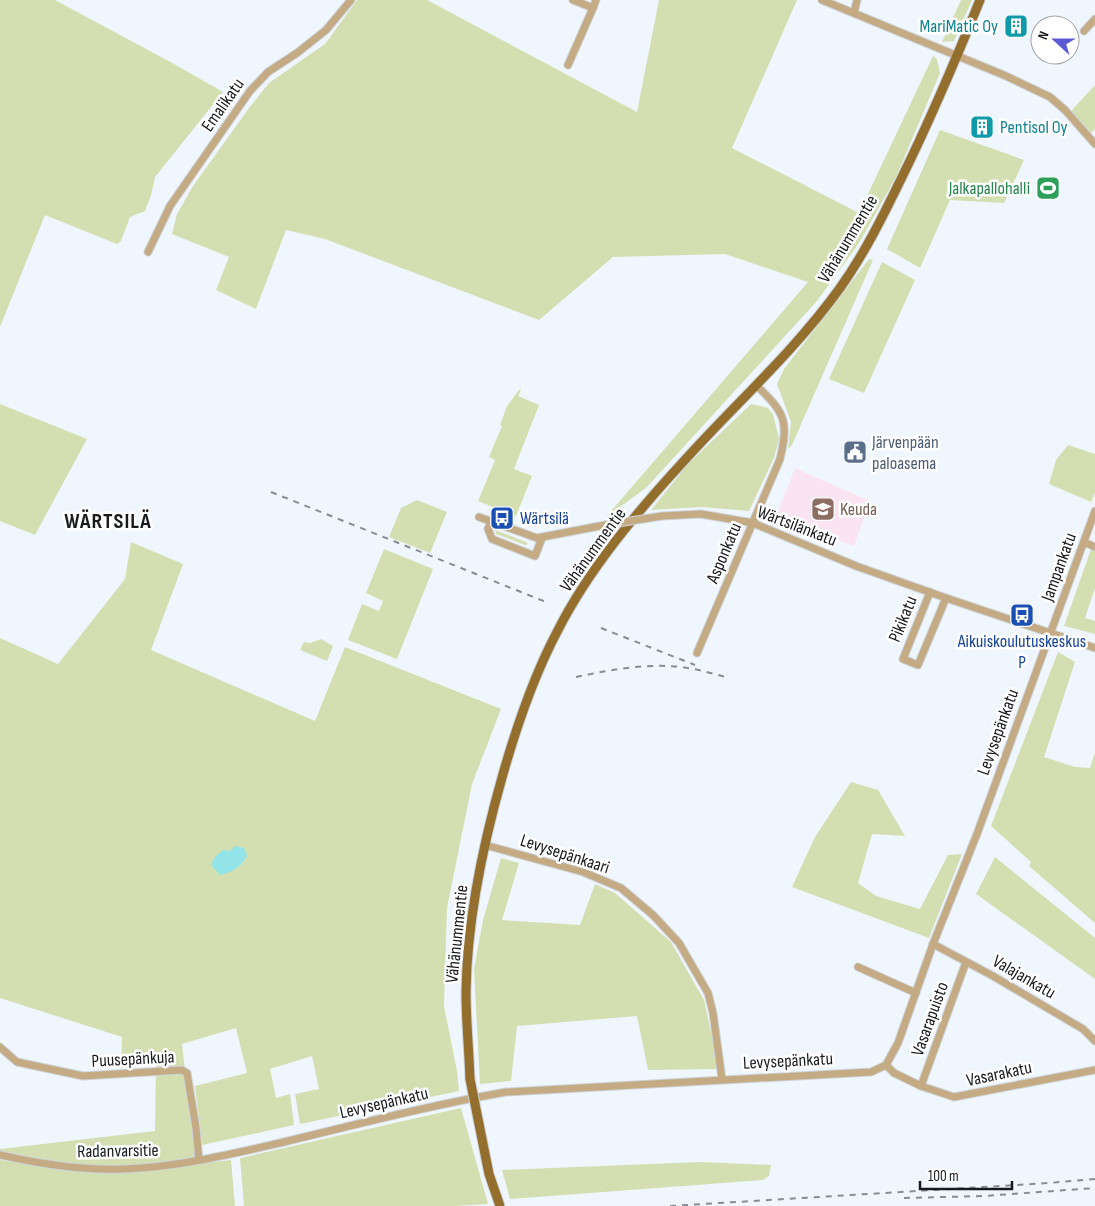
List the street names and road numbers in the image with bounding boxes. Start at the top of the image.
street label: Emalikatu [197,74,249,136]
street label: Vähänummentie [814,191,882,287]
street label: Wärtsilänkatu [754,501,840,551]
street label: Vähänummentie [556,504,630,596]
street label: Asponkatu [702,520,746,587]
street label: Jampankatu [1037,530,1081,605]
street label: Pikikatu [884,593,922,645]
street label: Levysepänkatu [973,686,1023,778]
street label: Levysepänkaari [518,830,612,878]
street label: Vähänummentie [441,884,473,984]
street label: Valajankatu [989,951,1059,1003]
street label: Vasarapuisto [907,979,953,1059]
street label: Puusepänkuja [91,1046,175,1072]
street label: Levysepänkatu [742,1048,834,1074]
street label: Vasarakatu [964,1057,1034,1091]
street label: Levysepänkatu [338,1083,430,1123]
street label: Radanvarsitie [77,1140,159,1162]

